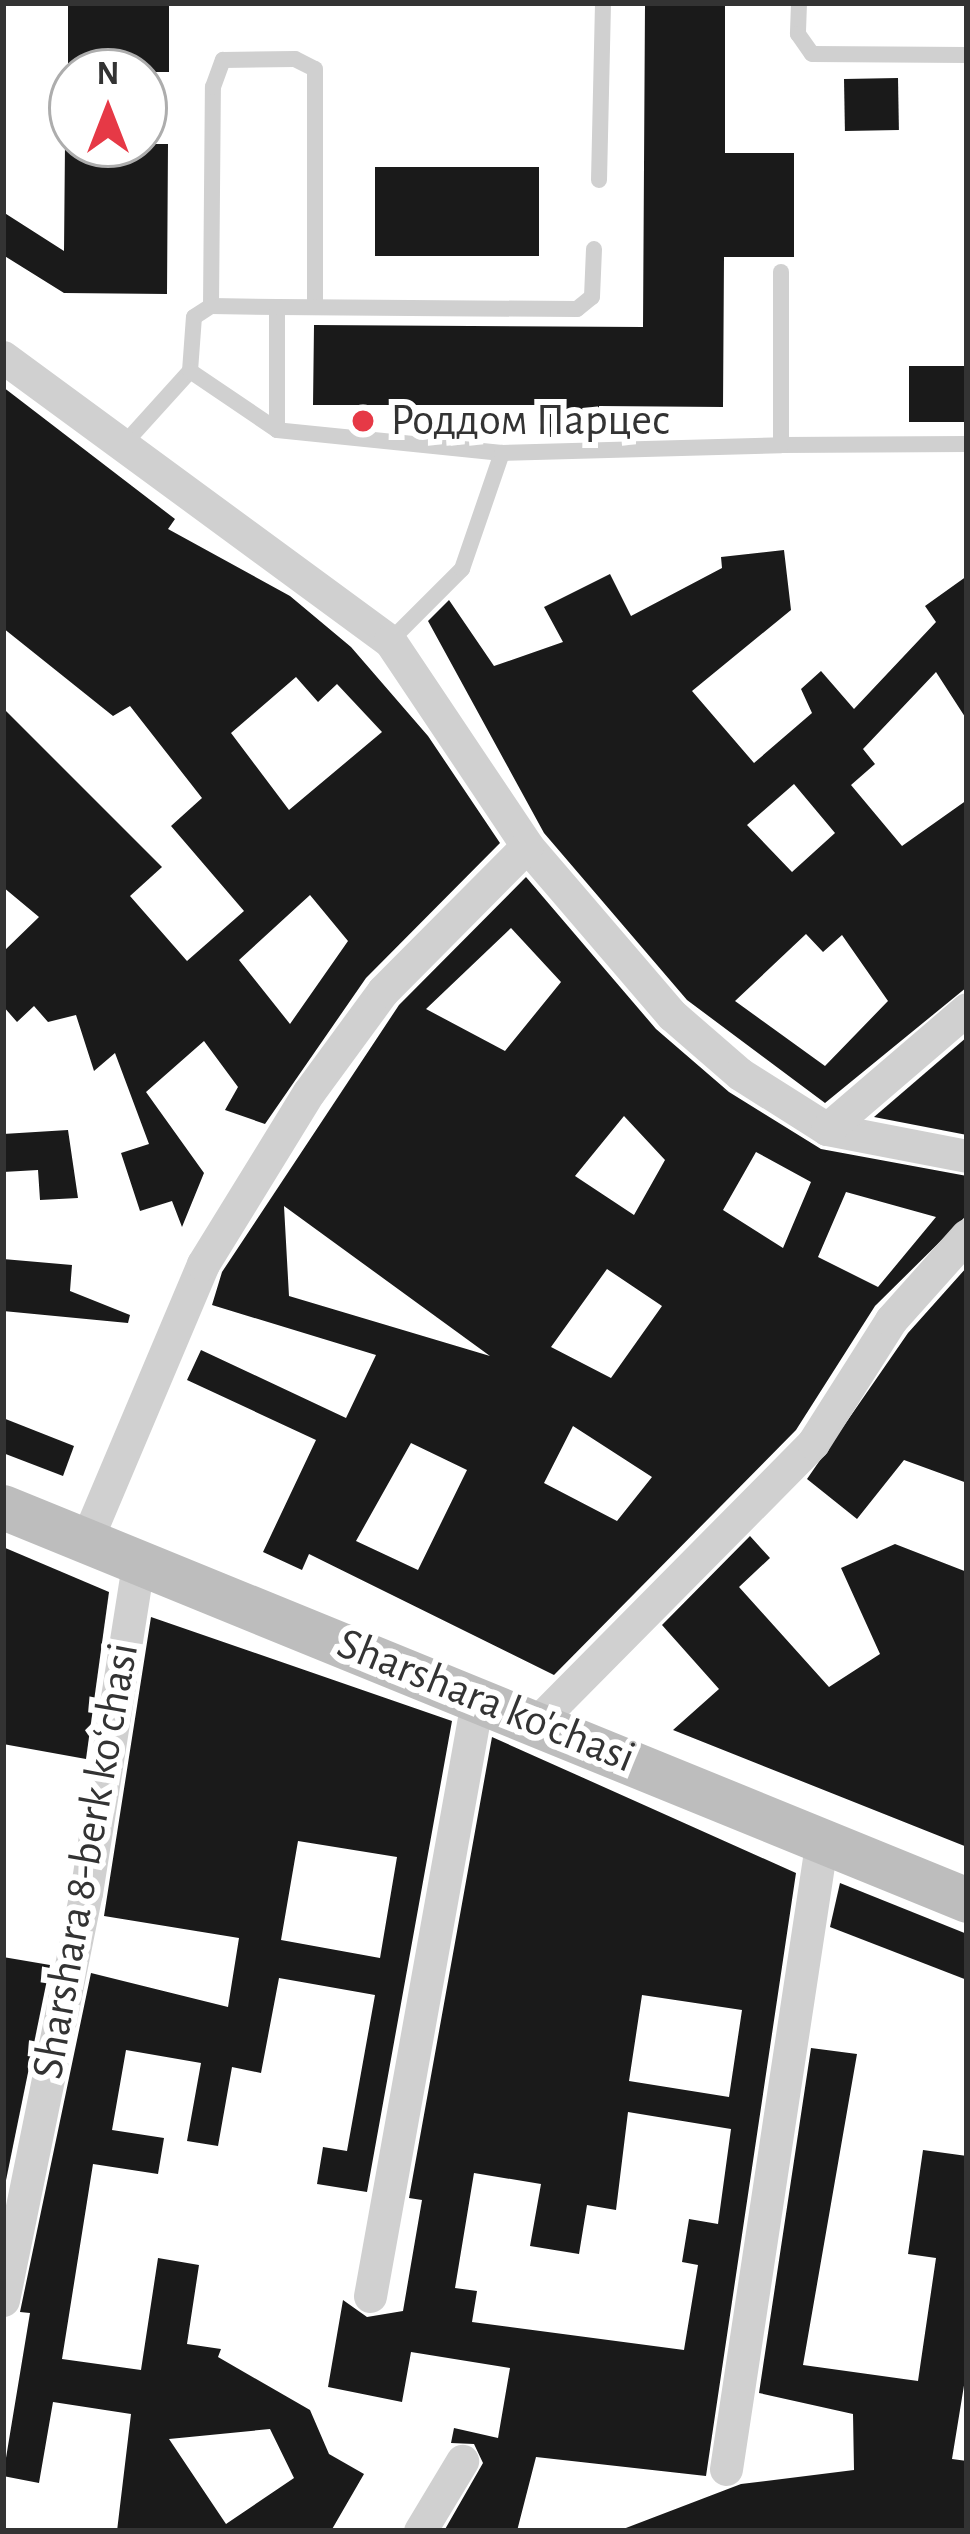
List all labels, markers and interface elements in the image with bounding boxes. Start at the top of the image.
north arrow [48,48,168,168]
text: N [97,58,119,91]
place label: Роддом Парцес [390,394,670,448]
marker: Роддом Парцес [347,405,379,437]
street label: Sharshara ko'chasi [329,1617,643,1785]
street label: Sharshara 8-berk koʻchasi [21,1639,151,2083]

